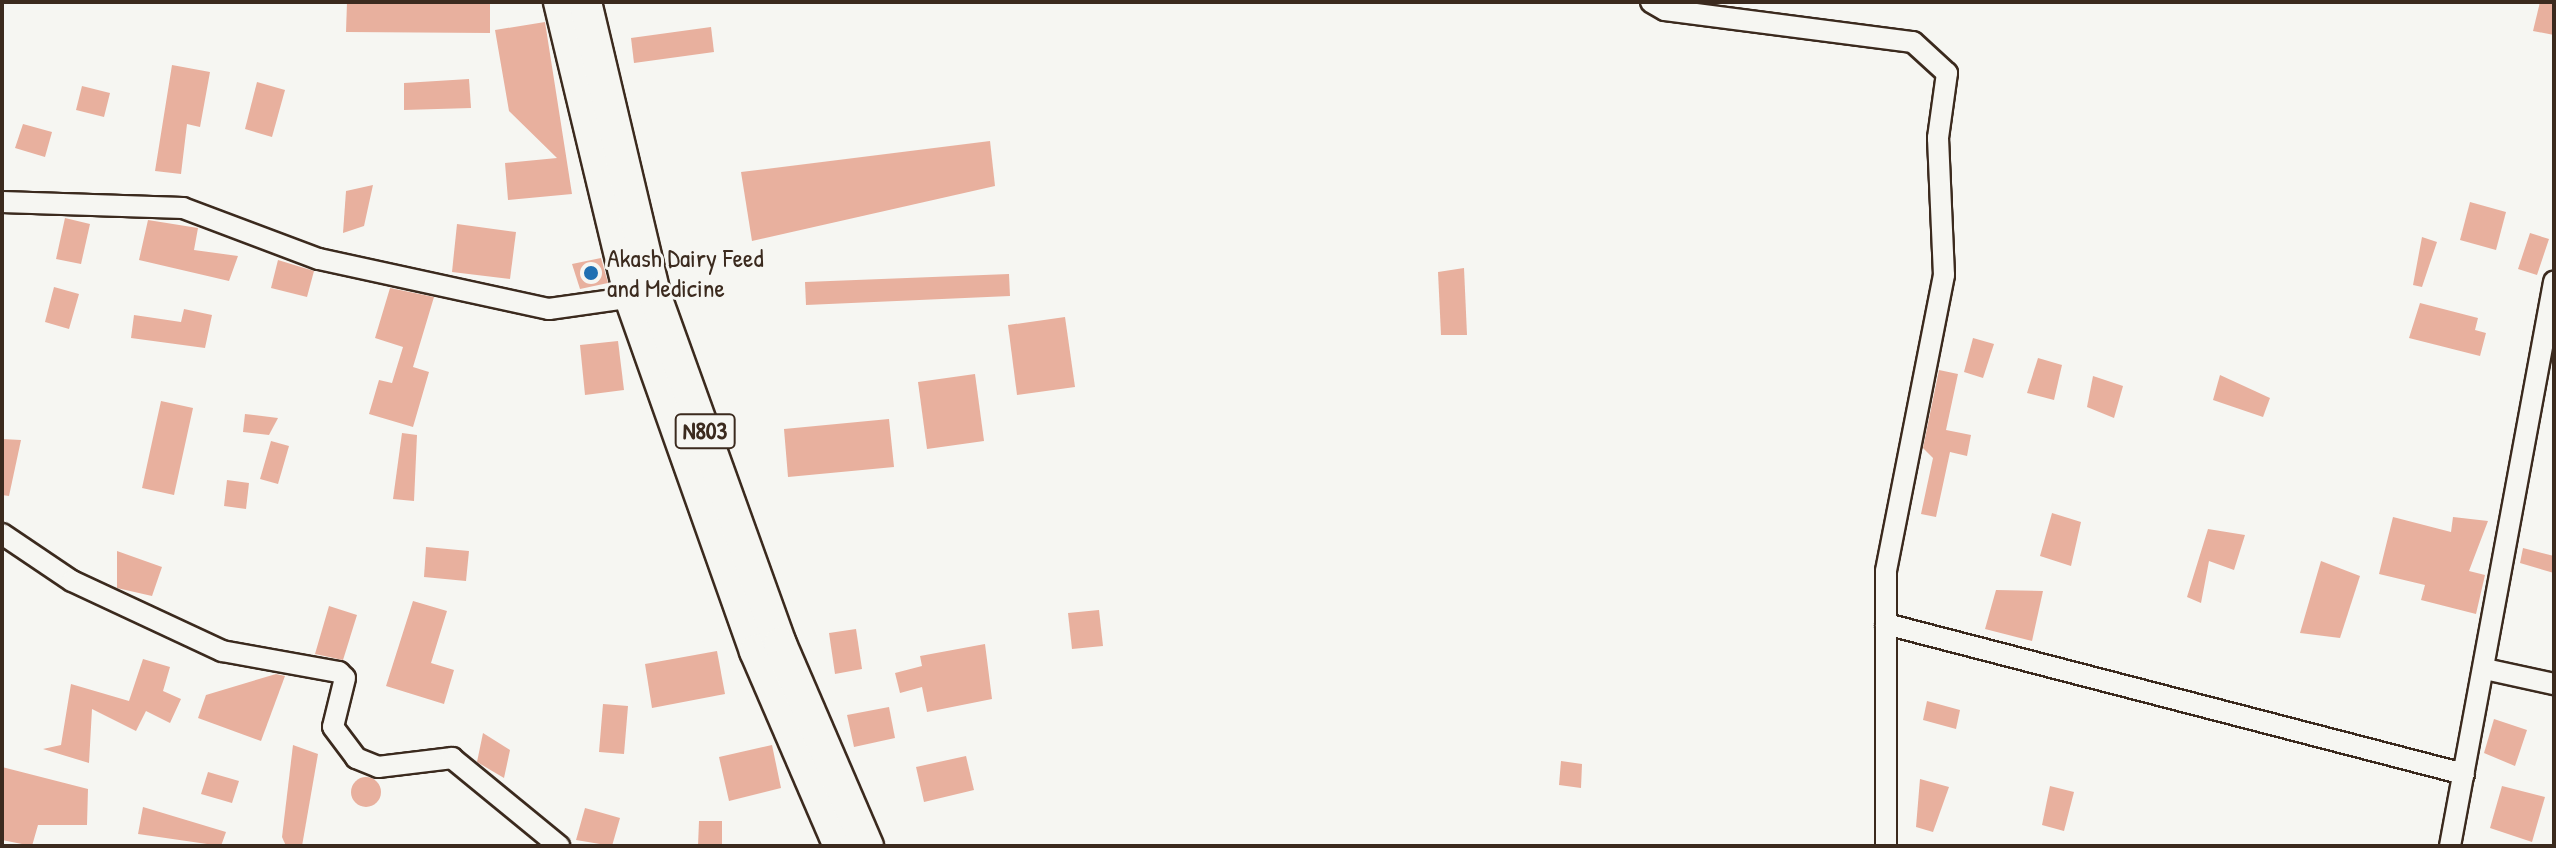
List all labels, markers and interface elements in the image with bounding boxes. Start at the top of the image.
place label: Akash Dairy Feed and Medicine [607,242,764,304]
marker: Akash Dairy Feed and Medicine [582,264,600,282]
road number: N803 [673,411,737,451]

